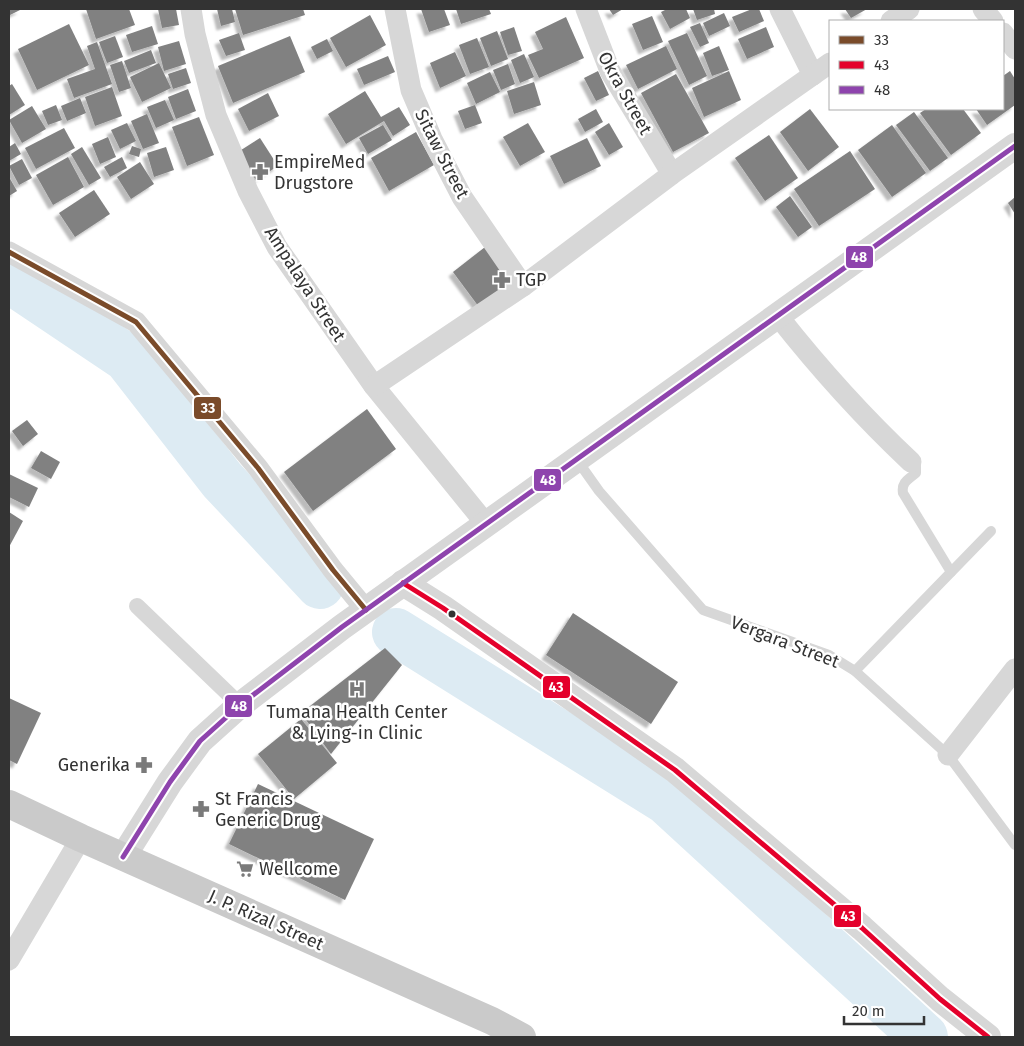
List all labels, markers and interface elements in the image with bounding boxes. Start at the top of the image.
legend [829,20,1004,110]
text: 33 [874,31,889,49]
street label: Okra Street [593,48,657,139]
text: 43 [874,56,889,74]
text: 48 [874,81,890,99]
street label: Sitaw Street [410,106,474,203]
place label: EmpireMed Drugstore [274,151,365,194]
pharmacy icon: EmpireMed Drugstore [250,162,270,182]
street label: Ampalaya Street [260,222,351,346]
line badge: 48 [845,245,874,269]
text: 48 [851,249,867,266]
place label: TGP [516,269,547,291]
pharmacy icon: TGP [492,270,512,290]
line badge: 33 [193,396,222,420]
text: 33 [200,400,215,417]
line badge: 48 [533,468,562,492]
text: 48 [540,472,556,489]
unlabelled marker [447,609,457,619]
street label: Vergara Street [728,611,843,673]
line badge: 43 [542,675,571,699]
hospital icon: Tumana Health Center & Lying-in Clinic [347,679,367,699]
text: 43 [549,679,563,696]
line badge: 48 [224,694,253,718]
text: 48 [231,698,247,715]
place label: Tumana Health Center & Lying-in Clinic [266,701,448,744]
place label: Generika [58,754,130,776]
pharmacy icon: Generika [134,755,154,775]
place label: St Francis Generic Drug [215,788,321,831]
pharmacy icon: St Francis Generic Drug [191,799,211,819]
place label: Wellcome [259,858,338,880]
supermarket icon: Wellcome [235,859,255,879]
street label: J. P. Rizal Street [205,885,328,955]
line badge: 43 [833,904,862,928]
text: 43 [841,908,855,925]
scale bar [844,994,924,1026]
text: 20 m [852,1002,885,1020]

